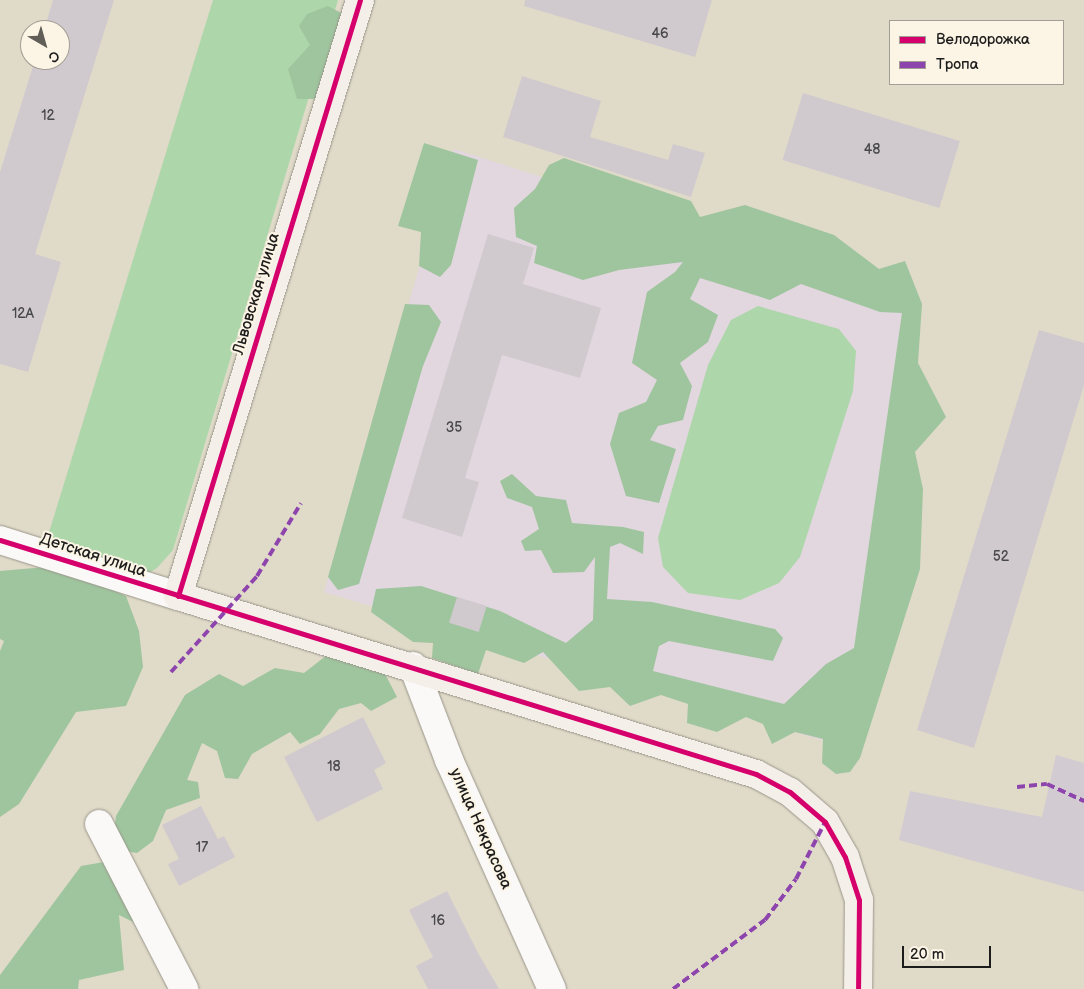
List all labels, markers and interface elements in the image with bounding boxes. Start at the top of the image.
north arrow [20,20,70,70]
legend [889,20,1064,85]
house number: 46 [651,26,669,42]
text: Велодорожка [936,30,1030,49]
text: С [45,47,63,66]
text: Тропа [936,55,979,74]
house number: 12 [41,108,55,124]
house number: 48 [864,142,880,158]
street label: Львовская улица [229,231,285,357]
house number: 12А [12,306,34,322]
house number: 35 [446,420,462,436]
street label: Детская улица [38,530,148,582]
house number: 52 [993,549,1009,565]
house number: 18 [327,759,341,775]
street label: улица Некрасова [445,766,515,892]
house number: 17 [196,840,208,856]
house number: 16 [431,913,445,929]
scale bar [904,936,993,968]
text: 20 m [910,945,944,964]

